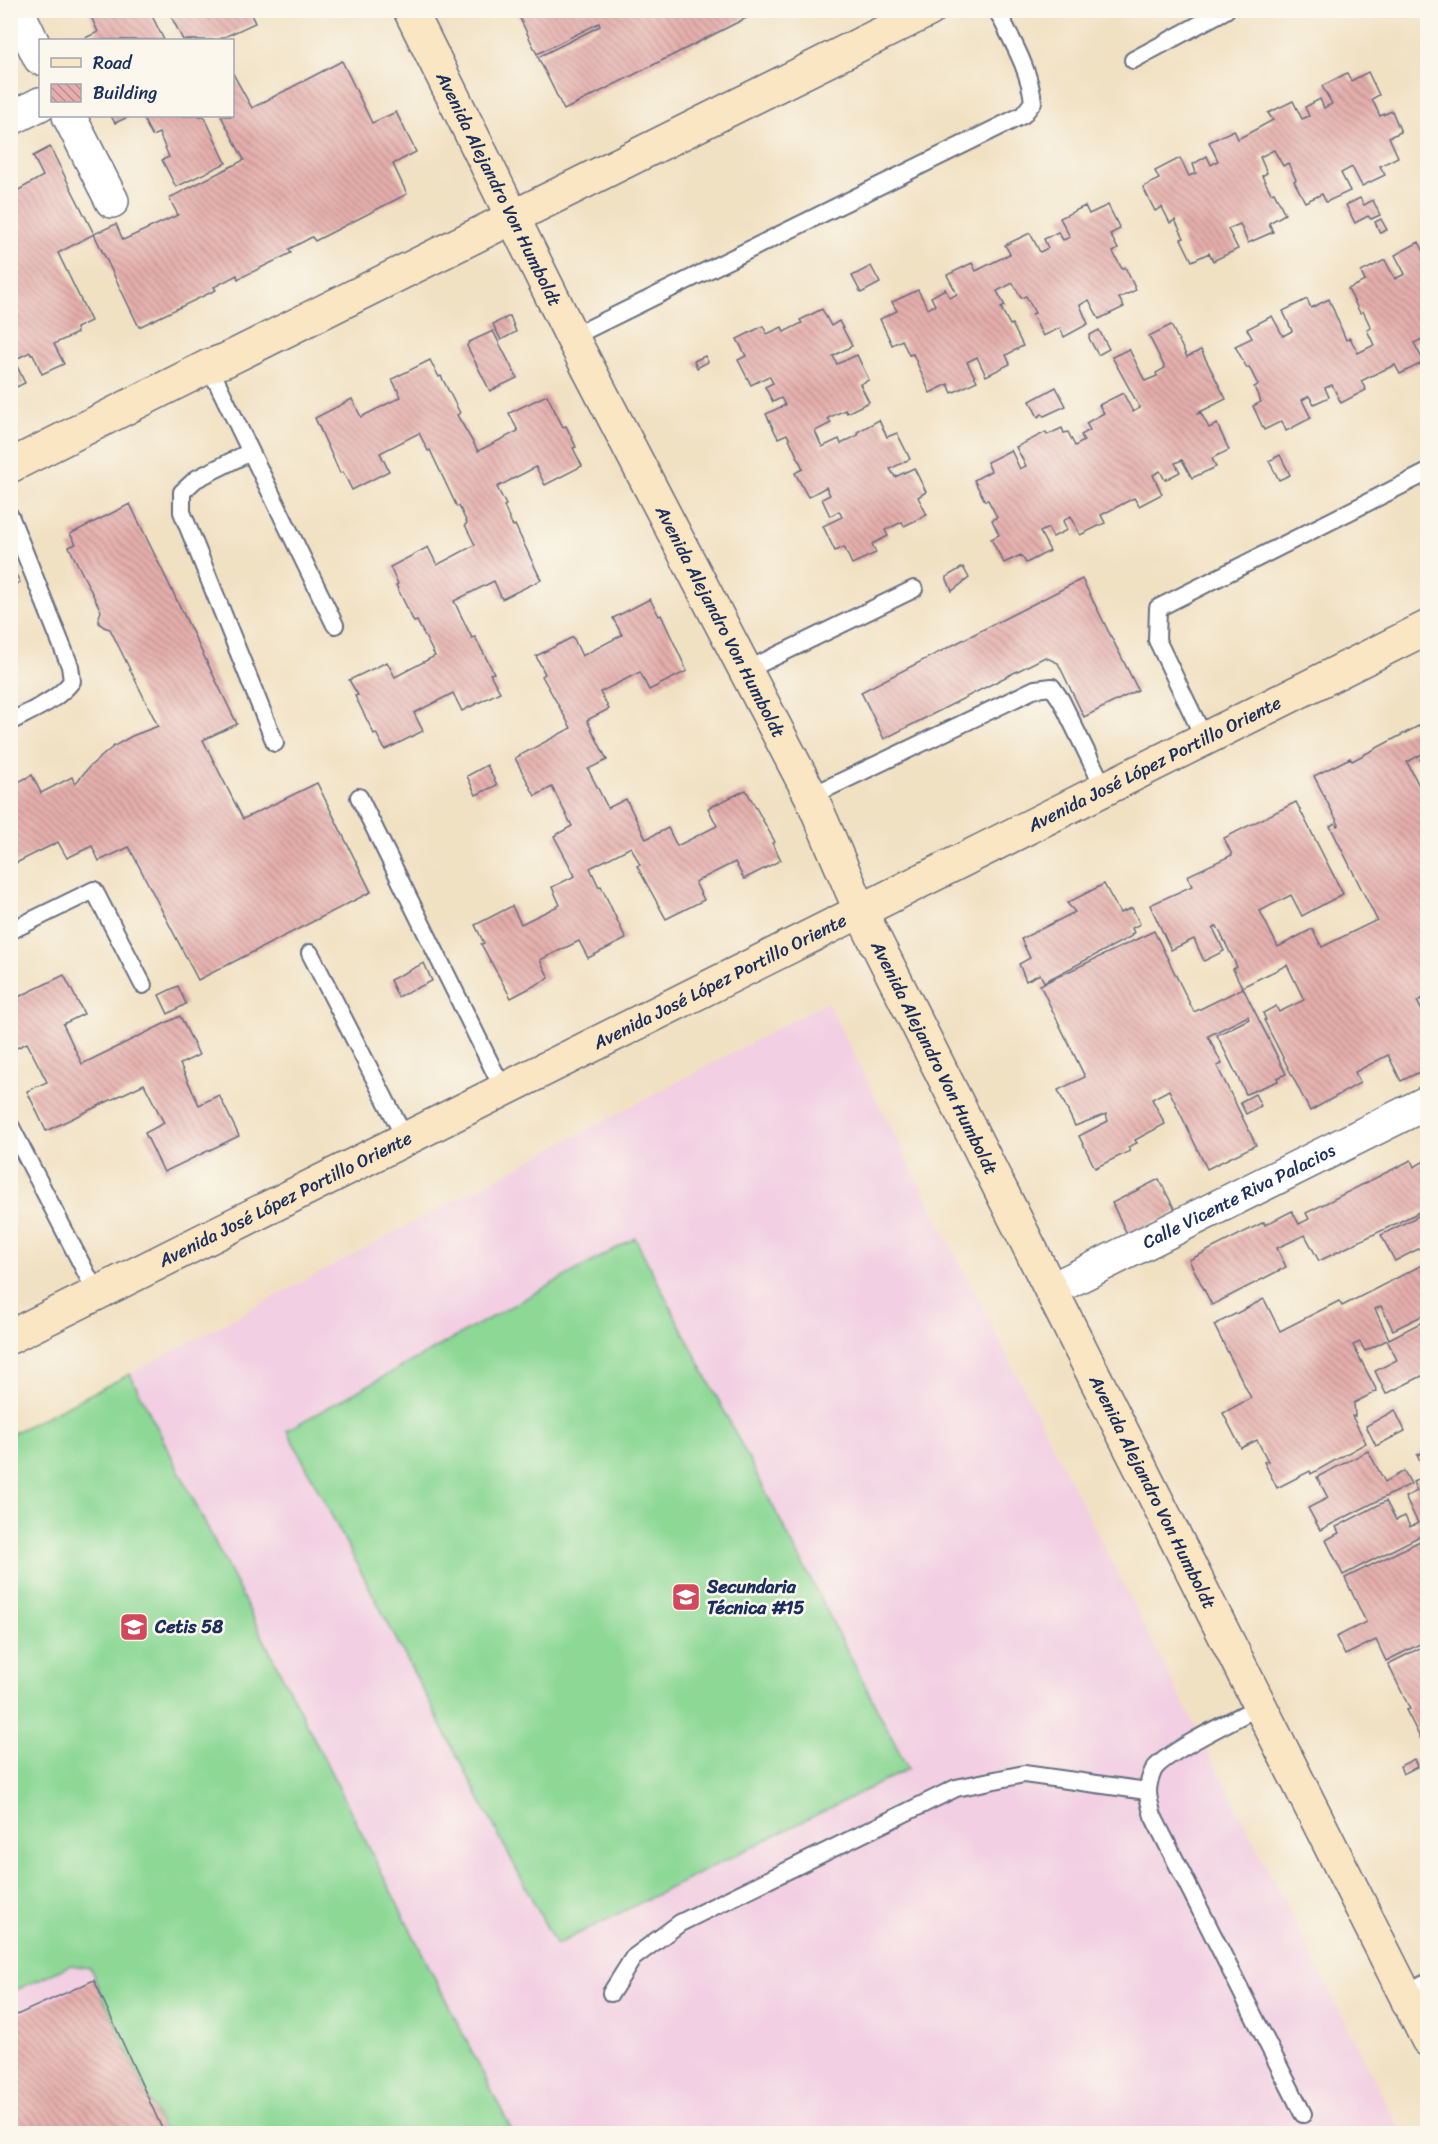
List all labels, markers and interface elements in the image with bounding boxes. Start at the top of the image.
legend [39,39,234,117]
text: Road [93,47,133,79]
street label: Avenida Alejandro Von Humboldt [427,65,571,312]
text: Building [93,77,157,109]
street label: Avenida Alejandro Von Humboldt [646,499,794,744]
street label: Avenida José López Portillo Oriente [1021,687,1287,841]
street label: Avenida José López Portillo Oriente [587,904,852,1059]
street label: Avenida Alejandro Von Humboldt [861,934,1007,1181]
street label: Avenida José López Portillo Oriente [152,1122,418,1277]
street label: Calle Vicente Riva Palacios [1137,1134,1342,1258]
street label: Avenida Alejandro Von Humboldt [1080,1368,1225,1615]
place label: Secundaria Técnica #15 [706,1571,804,1624]
school or university icon: Secundaria Técnica #15 [670,1581,702,1613]
school or university icon: Cetis 58 [118,1611,150,1643]
place label: Cetis 58 [154,1611,223,1643]

